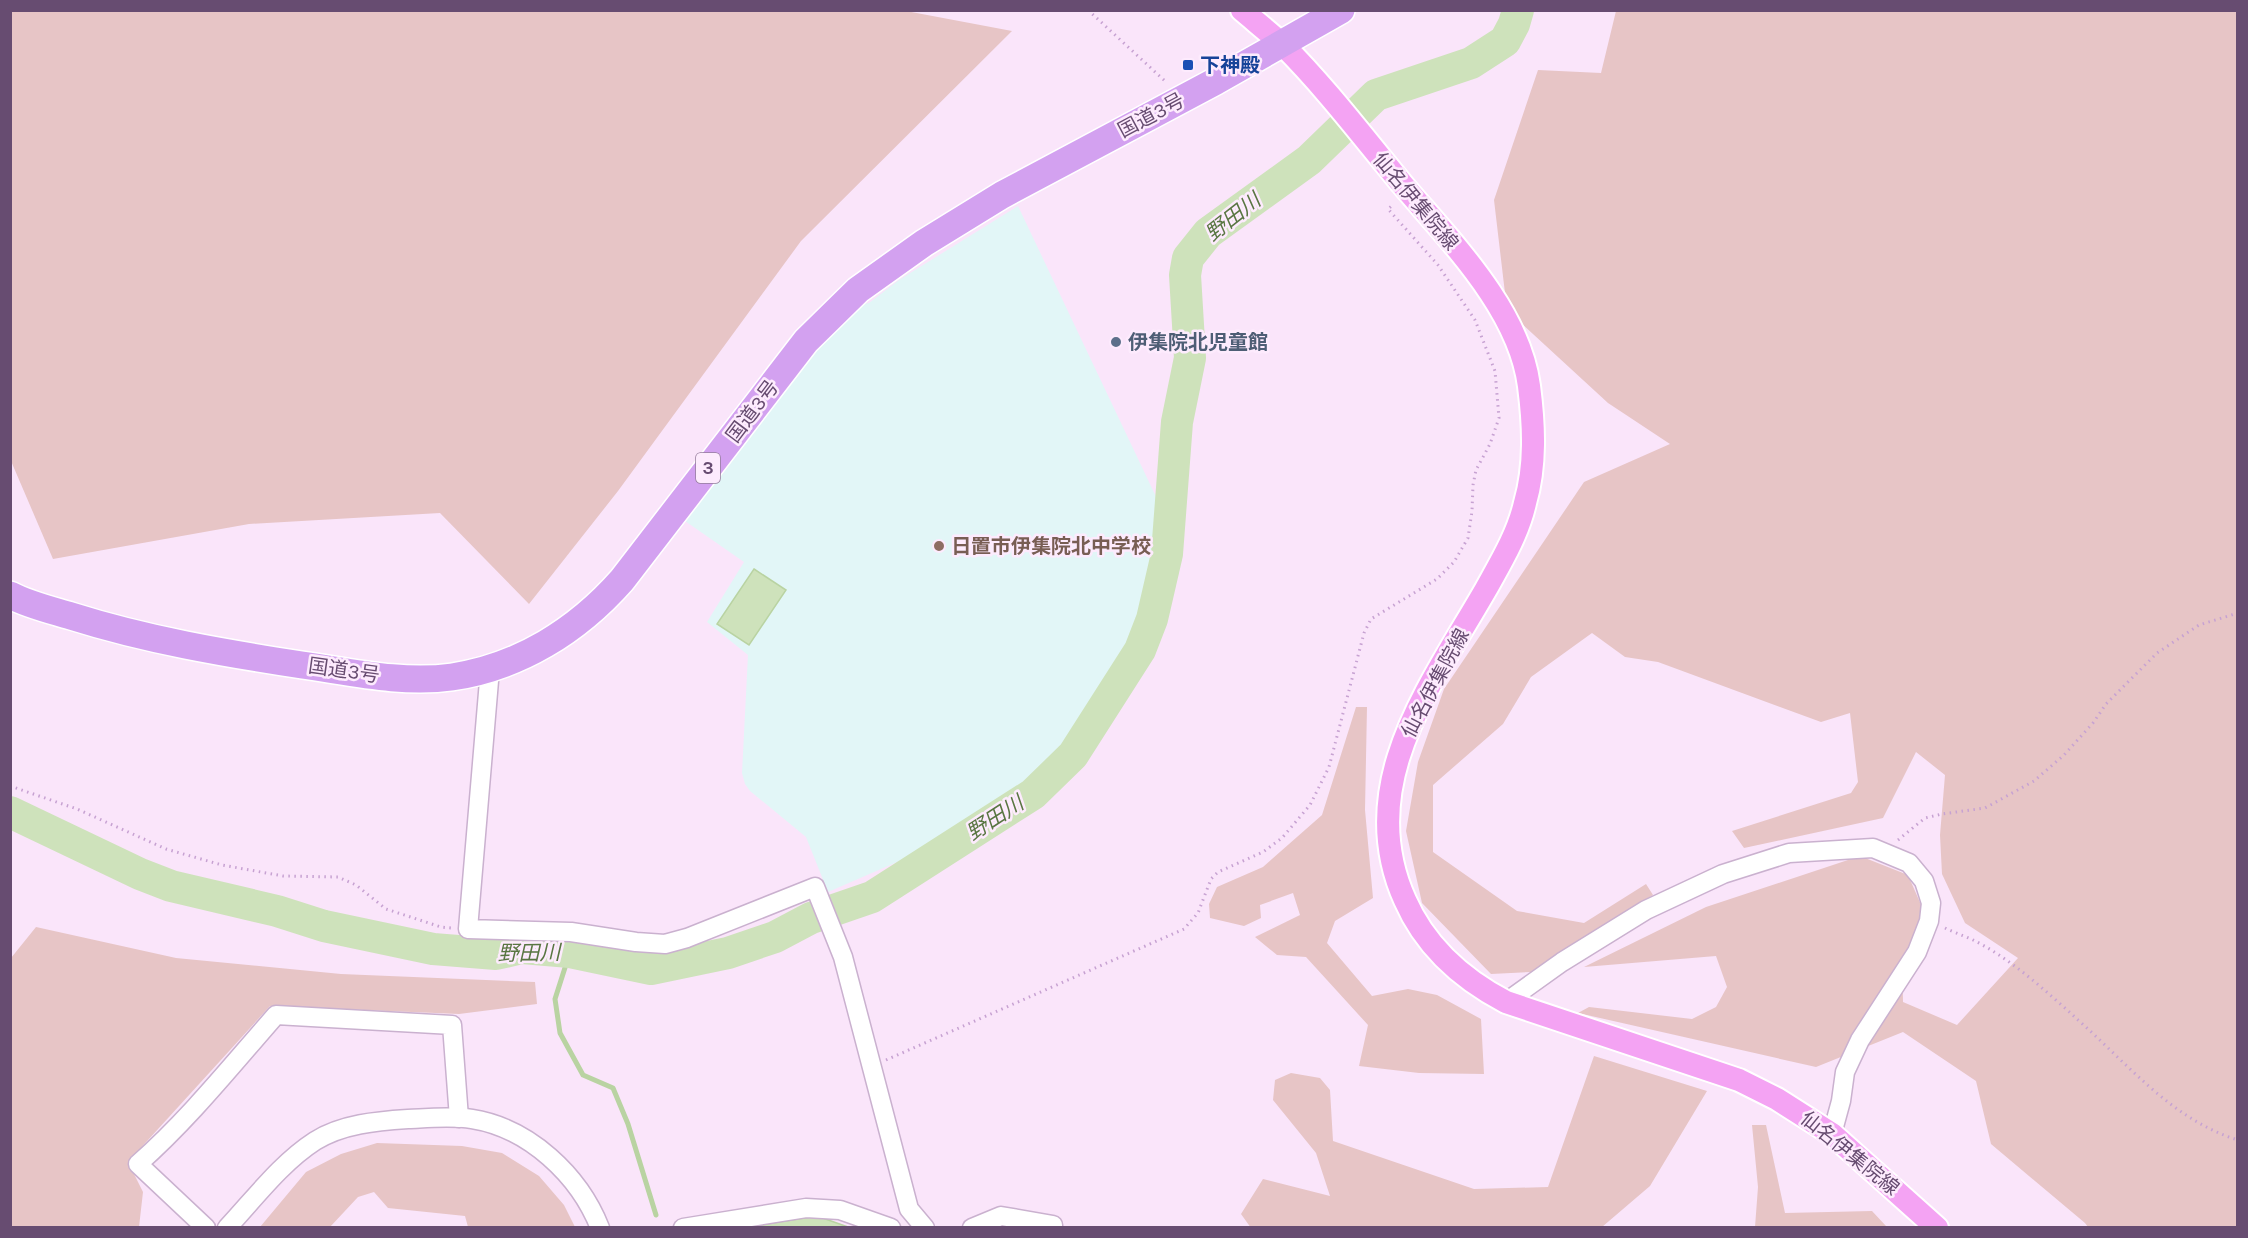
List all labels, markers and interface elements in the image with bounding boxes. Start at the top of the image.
place label: 下神殿 [1200,54,1260,77]
marker: 下神殿 [1181,58,1195,72]
street label: 国道3号 [1114,88,1188,142]
street label: 仙名伊集院線 [1368,148,1463,255]
water label: 野田川 [1201,187,1267,246]
place label: 伊集院北児童館 [1128,331,1268,354]
marker: 伊集院北児童館 [1109,335,1123,349]
street label: 国道3号 [722,376,783,447]
road number: 3 [696,453,720,483]
place label: 日置市伊集院北中学校 [951,535,1151,558]
marker: 日置市伊集院北中学校 [932,539,946,553]
street label: 仙名伊集院線 [1397,625,1474,742]
street label: 国道3号 [307,654,381,687]
water label: 野田川 [962,790,1030,845]
water label: 野田川 [497,940,563,966]
street label: 仙名伊集院線 [1796,1107,1904,1200]

